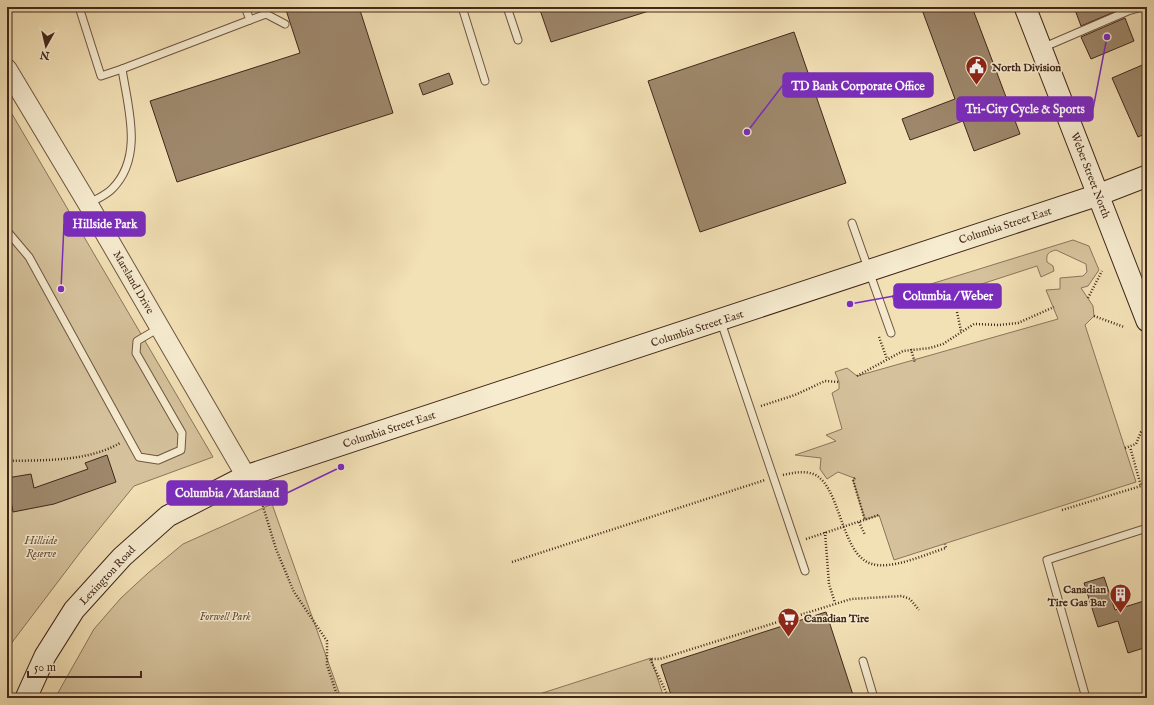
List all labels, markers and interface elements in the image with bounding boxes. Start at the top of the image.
north arrow [26,26,66,66]
text: N [39,47,51,63]
public building icon: North Division [964,54,990,87]
place label: North Division [991,61,1061,75]
callout: TD Bank Corporate Office [783,73,933,97]
text: TD Bank Corporate Office [790,79,925,95]
callout: Tri-City Cycle & Sports [957,97,1093,121]
text: Tri-City Cycle & Sports [964,102,1086,118]
street label: Weber Street North [1067,130,1113,220]
street label: Columbia Street East [957,204,1054,248]
callout: Hillside Park [64,212,145,236]
text: Hillside Park [73,217,138,232]
street label: Marsland Drive [109,248,157,317]
callout: Columbia / Weber [894,284,1001,308]
text: Columbia / Weber [903,289,994,304]
street label: Columbia Street East [649,307,746,351]
street label: Columbia Street East [341,408,438,452]
callout: Columbia / Marsland [167,481,287,505]
text: Columbia / Marsland [175,486,280,501]
park label: Hillside Reserve [24,534,58,561]
street label: Lexington Road [77,543,139,608]
building icon: Canadian Tire Gas Bar [1108,582,1134,615]
place label: Canadian Tire Gas Bar [1047,583,1107,610]
supermarket icon: Canadian Tire [776,605,802,638]
park label: Forwell Park [199,610,251,624]
place label: Canadian Tire [804,612,869,626]
scale bar [28,653,141,679]
text: 50 m [34,660,56,675]

